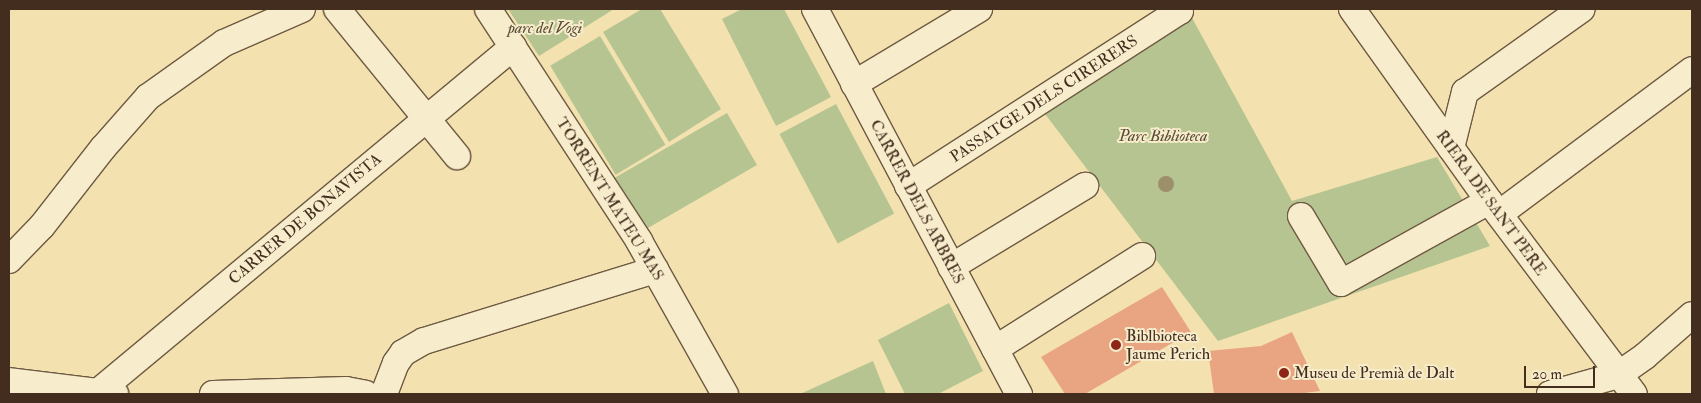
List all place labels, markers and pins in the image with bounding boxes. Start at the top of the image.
place label: Biblbioteca Jaume Perich [1126,326,1210,364]
marker: Biblbioteca Jaume Perich [1110,339,1122,351]
place label: Museu de Premià de Dalt [1294,363,1454,383]
marker: Museu de Premià de Dalt [1278,367,1290,379]

